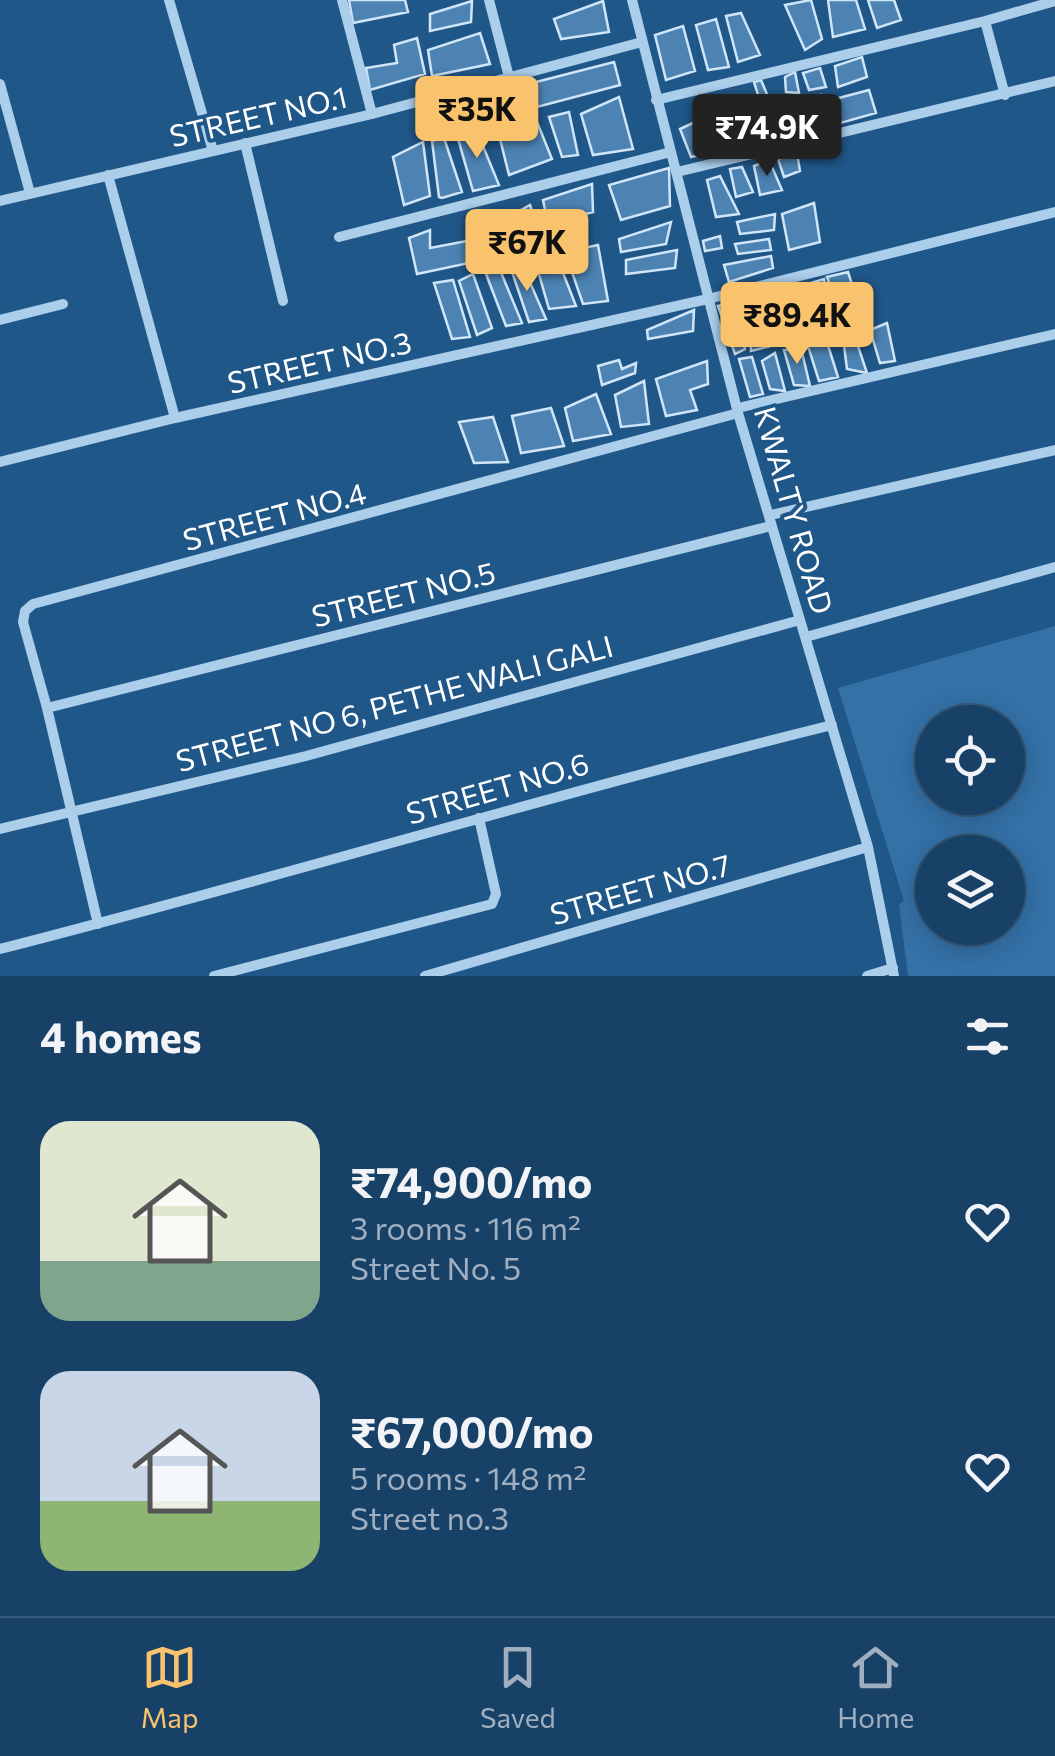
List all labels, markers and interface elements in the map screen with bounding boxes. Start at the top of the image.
pin: ₹35K [418,76,536,161]
street label: STREET NO.1 [166,77,350,153]
text: ₹35K [437,88,517,128]
pin: ₹74.9K [686,94,848,179]
text: ₹74.9K [714,106,820,146]
pin: ₹67K [468,209,586,294]
text: ₹67K [487,221,567,261]
pin: ₹89.4K [716,282,878,367]
text: ₹89.4K [742,294,852,334]
street label: STREET NO.3 [223,322,415,400]
street label: KWALTY ROAD [748,402,842,618]
street label: STREET NO.4 [178,473,370,557]
street label: STREET NO.5 [307,552,499,634]
street label: STREET NO 6, PETHE WALI GALI [171,626,617,778]
map controls [915,705,1025,945]
button: locate [915,705,1025,815]
street label: STREET NO.6 [401,743,593,831]
button: layers [915,835,1025,945]
street label: STREET NO.7 [545,845,735,931]
icon: filters [960,1009,1015,1064]
text: 4 homes [40,1010,202,1062]
text: ₹74,900/mo [350,1155,592,1207]
icon: home [120,1161,240,1281]
icon: heart [960,1194,1015,1249]
text: 3 rooms · 116 m² [350,1207,581,1247]
text: Street No. 5 [350,1247,521,1287]
text: ₹67,000/mo [350,1405,593,1457]
icon: home [120,1411,240,1531]
icon: heart [960,1444,1015,1499]
text: 5 rooms · 148 m² [350,1457,587,1497]
text: Street no.3 [350,1497,509,1537]
tab: Map [141,1640,199,1734]
tab: Saved [480,1640,556,1734]
tab: Home [837,1640,914,1734]

